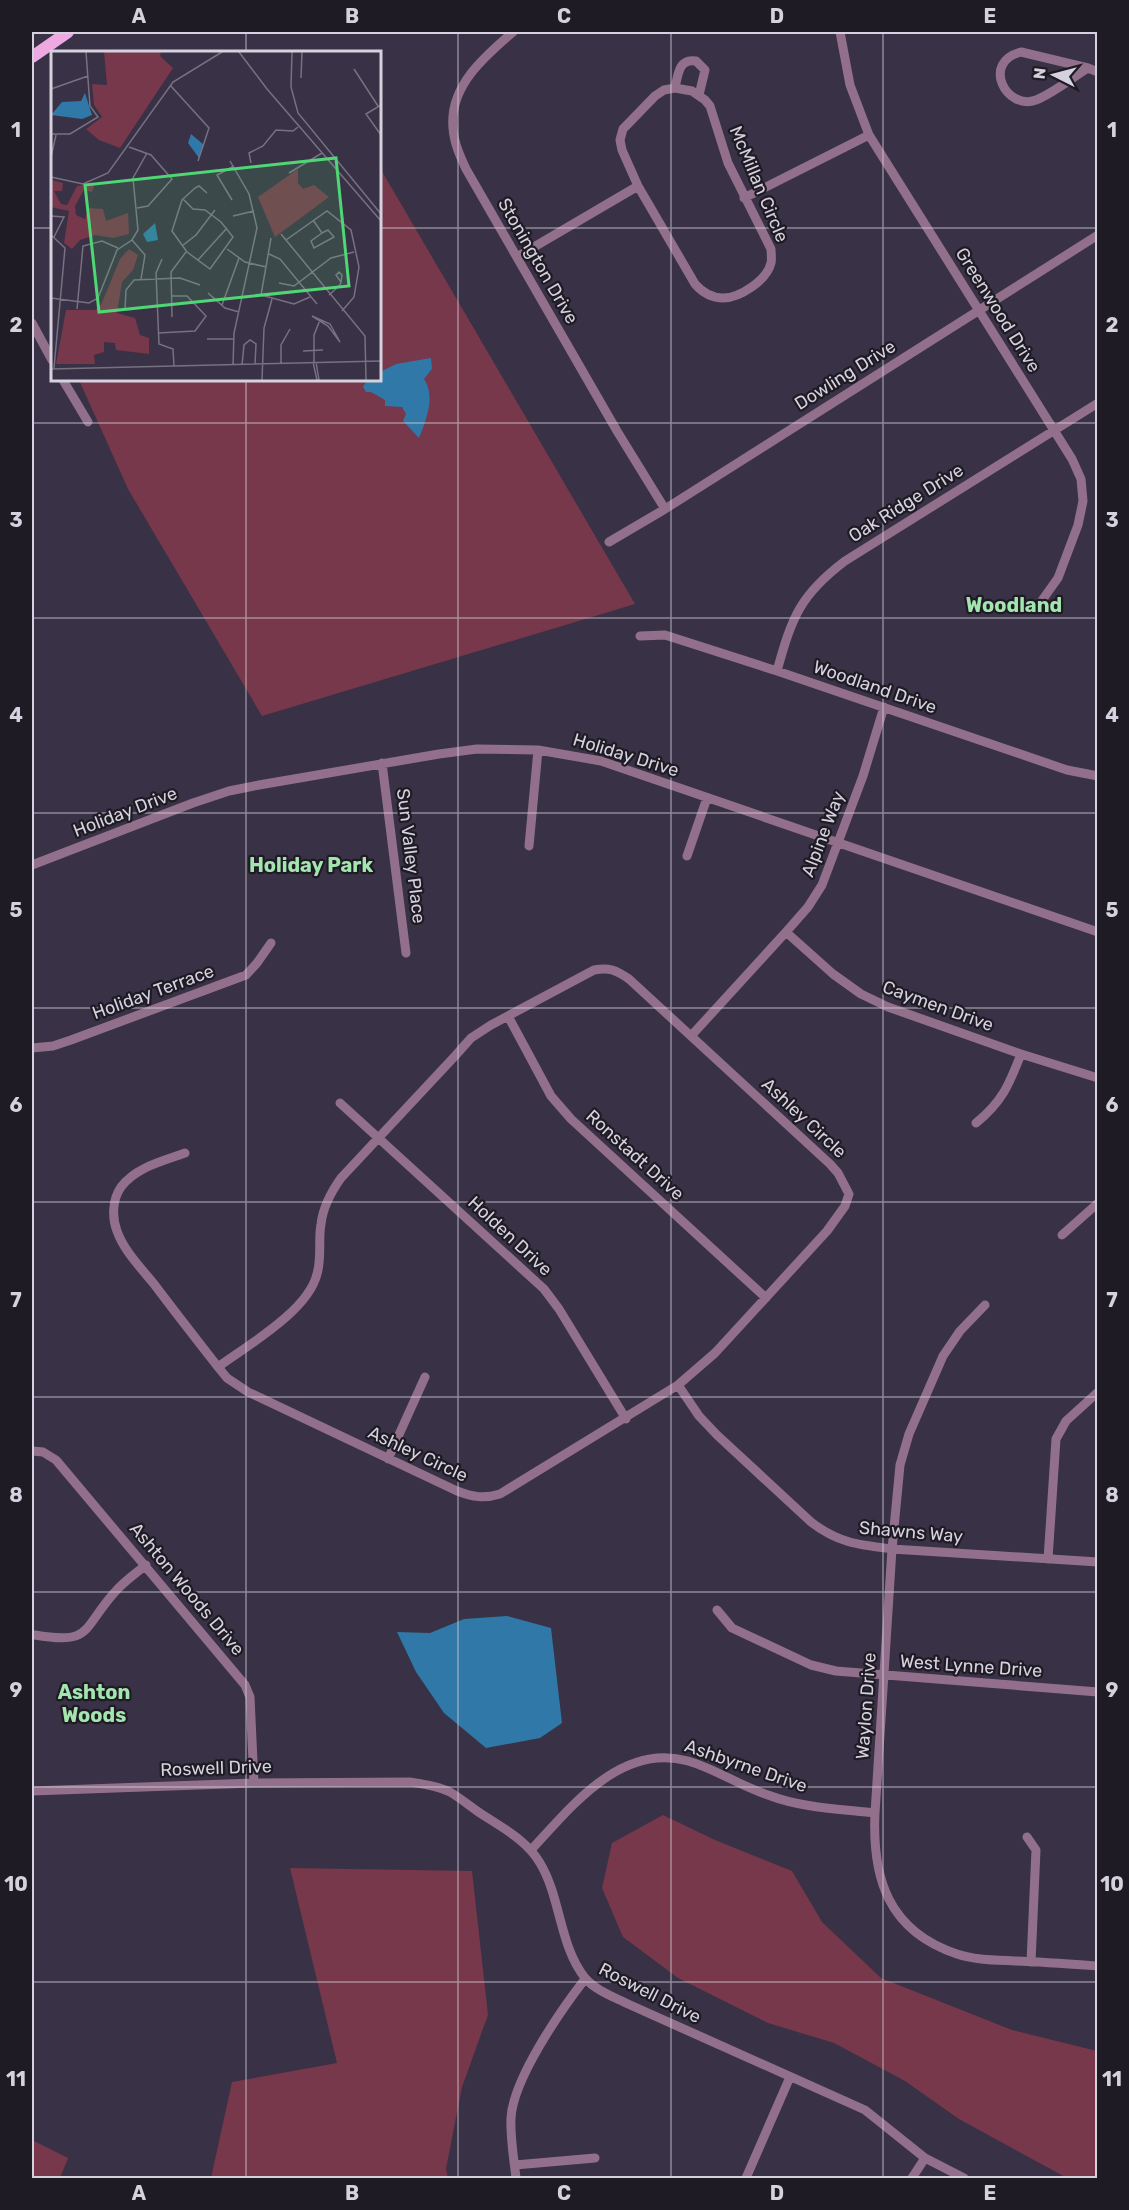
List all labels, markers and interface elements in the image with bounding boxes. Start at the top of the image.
text: A [132,4,147,28]
text: B [345,4,359,28]
text: C [557,4,571,28]
text: D [770,4,784,28]
text: E [984,4,996,28]
north arrow [1024,45,1084,105]
inset map [51,51,381,381]
text: N [1030,67,1050,80]
text: 1 [11,118,21,142]
text: 1 [1107,118,1117,142]
street label: McMillan Circle [725,123,793,245]
street label: Stonington Drive [493,194,583,328]
street label: Greenwood Drive [951,243,1045,377]
text: 2 [10,313,23,337]
text: 2 [1106,313,1119,337]
street label: Dowling Drive [790,335,900,415]
street label: Oak Ridge Drive [845,459,967,547]
text: 3 [9,508,23,532]
text: 3 [1105,508,1119,532]
district label: Woodland [966,593,1062,617]
street label: Woodland Drive [810,656,940,718]
text: 4 [9,703,23,727]
text: 4 [1105,703,1119,727]
street label: Holiday Drive [570,728,682,782]
street label: Holiday Drive [70,782,180,842]
street label: Sun Valley Place [392,787,430,925]
street label: Alpine Way [797,788,849,880]
district label: Holiday Park [249,853,373,877]
text: 5 [10,898,23,922]
text: 5 [1106,898,1119,922]
street label: Holiday Terrace [89,960,217,1024]
street label: Caymen Drive [880,976,996,1036]
street label: Ashley Circle [757,1073,851,1163]
text: 6 [9,1093,23,1117]
text: 6 [1105,1093,1119,1117]
street label: Ronstadt Drive [581,1105,689,1205]
street label: Holden Drive [463,1191,557,1281]
text: 7 [10,1288,22,1312]
text: 7 [1106,1288,1118,1312]
street label: Ashley Circle [365,1421,471,1487]
text: 8 [9,1483,23,1507]
text: 8 [1105,1483,1119,1507]
street label: Shawns Way [858,1516,964,1548]
street label: Ashton Woods Drive [125,1518,249,1660]
street label: West Lynne Drive [899,1650,1043,1682]
street label: Waylon Drive [851,1652,881,1760]
text: 9 [10,1678,23,1702]
text: 9 [1106,1678,1119,1702]
district label: Ashton Woods [58,1680,130,1727]
street label: Ashbyrne Drive [682,1735,810,1797]
street label: Roswell Drive [160,1755,272,1781]
text: 10 [4,1872,28,1896]
text: 10 [1100,1872,1124,1896]
street label: Roswell Drive [595,1958,705,2028]
text: 11 [6,2067,26,2091]
text: 11 [1102,2067,1122,2091]
text: A [132,2181,147,2205]
text: B [345,2181,359,2205]
text: C [557,2181,571,2205]
text: D [770,2181,784,2205]
text: E [984,2181,996,2205]

